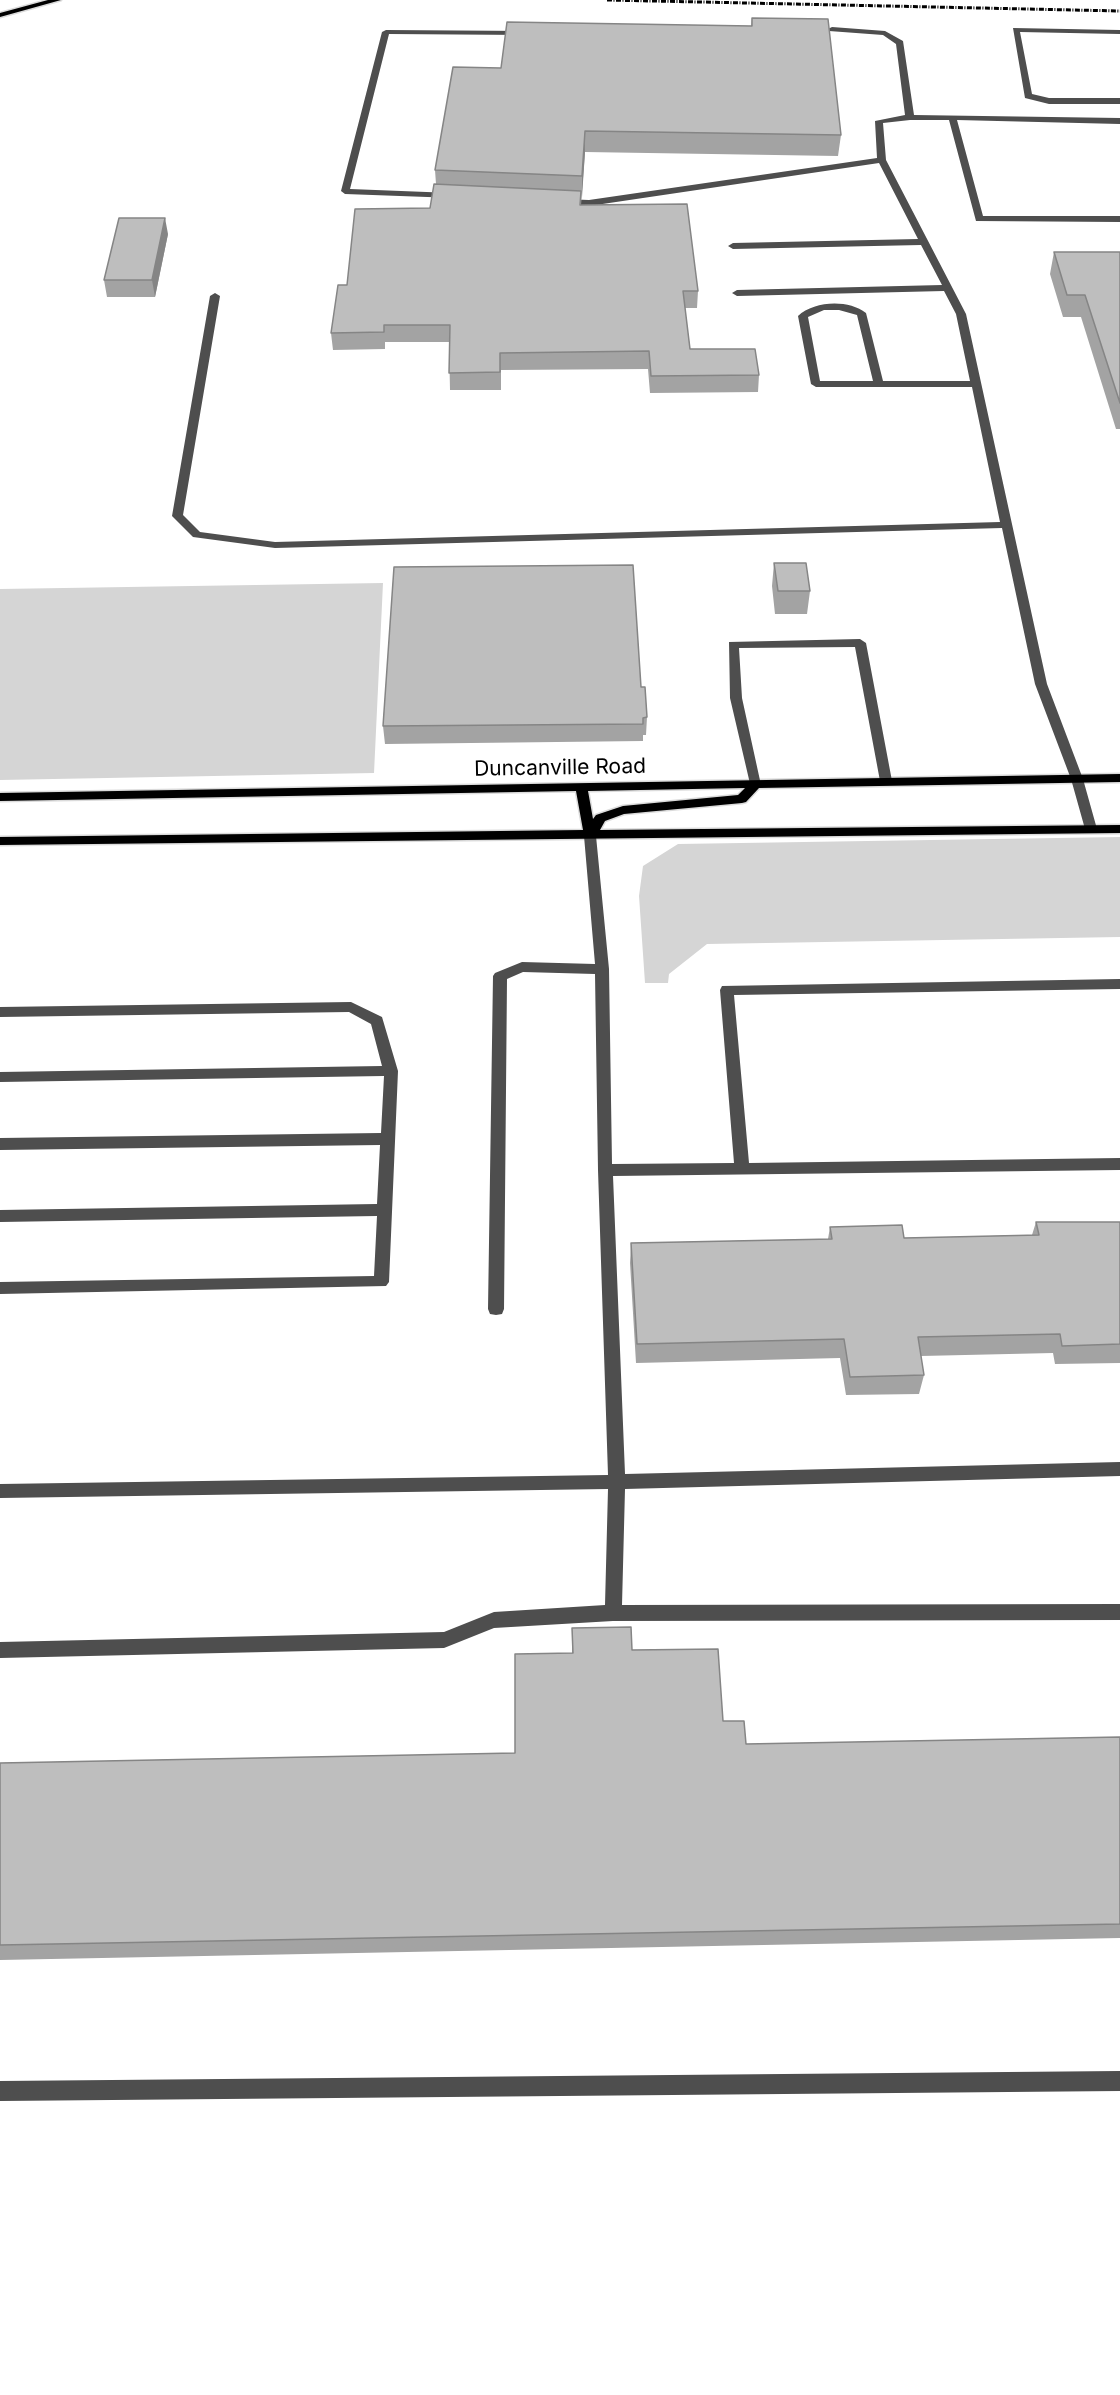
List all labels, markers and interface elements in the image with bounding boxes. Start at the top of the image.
street label: Duncanville Road [474,754,646,782]

